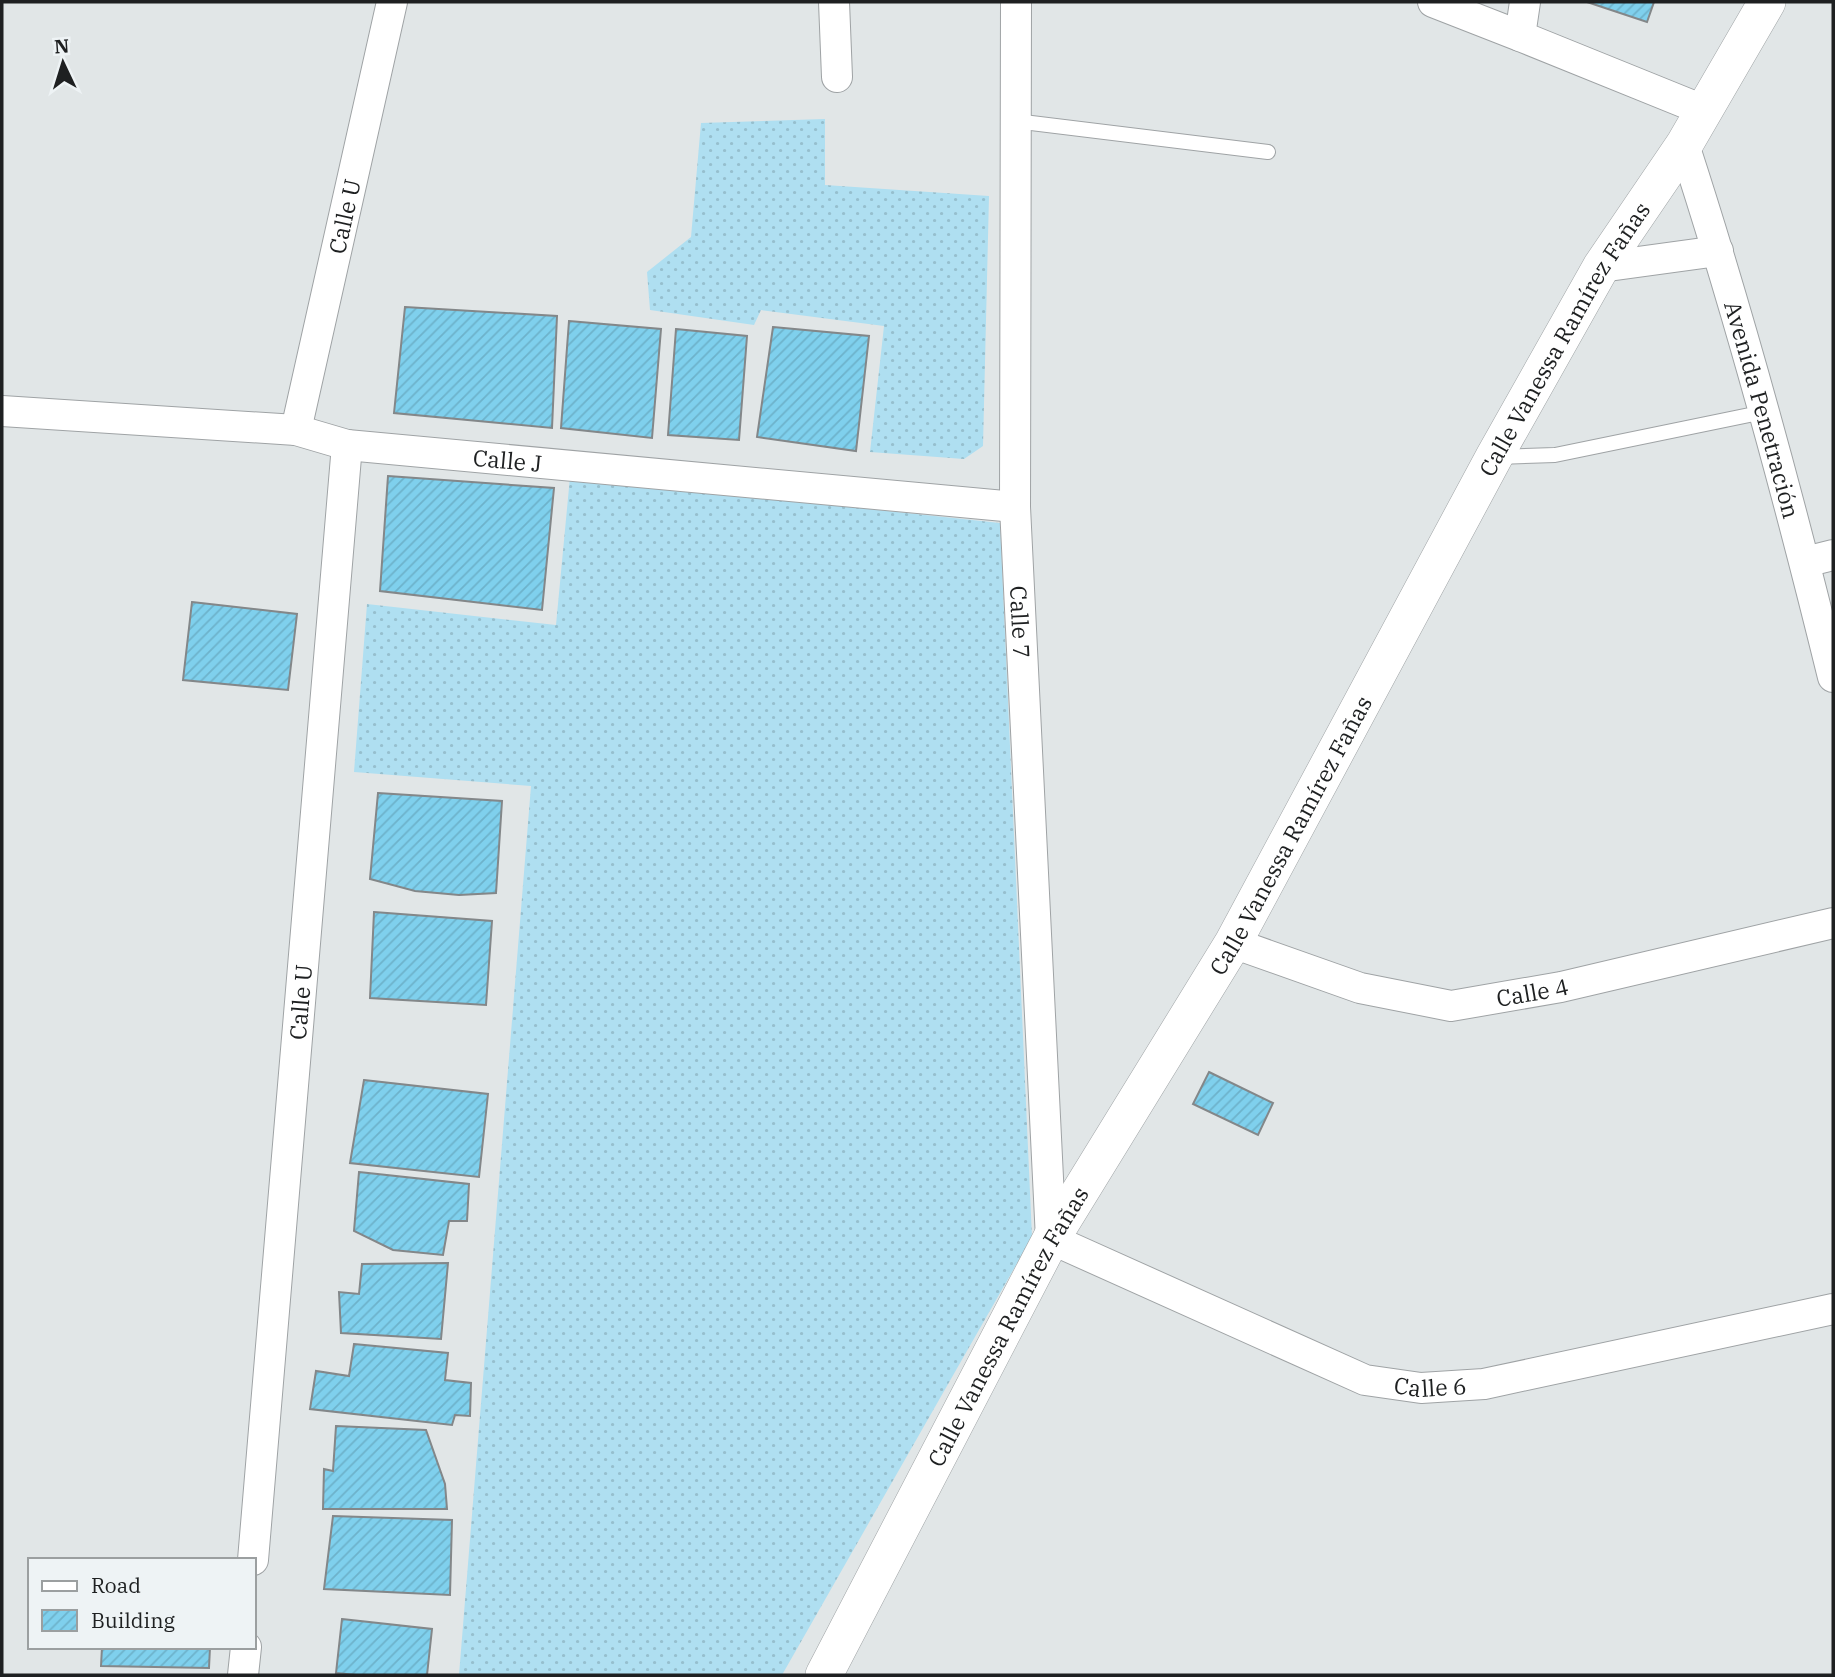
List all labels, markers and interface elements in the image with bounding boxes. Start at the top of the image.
north arrow [28,28,98,98]
text: N [53,34,70,59]
street label: Calle U [321,176,367,257]
street label: Calle Vanessa Ramírez Fañas [1472,196,1656,481]
street label: Avenida Penetración [1718,297,1807,521]
street label: Calle J [472,442,543,478]
street label: Calle 7 [1004,585,1037,659]
street label: Calle Vanessa Ramírez Fañas [1202,690,1378,981]
street label: Calle U [282,963,318,1041]
street label: Calle 4 [1494,971,1571,1013]
street label: Calle Vanessa Ramírez Fañas [920,1181,1095,1472]
street label: Calle 6 [1392,1369,1467,1403]
legend [28,1558,256,1649]
text: Road [91,1571,141,1599]
text: Building [91,1606,176,1634]

